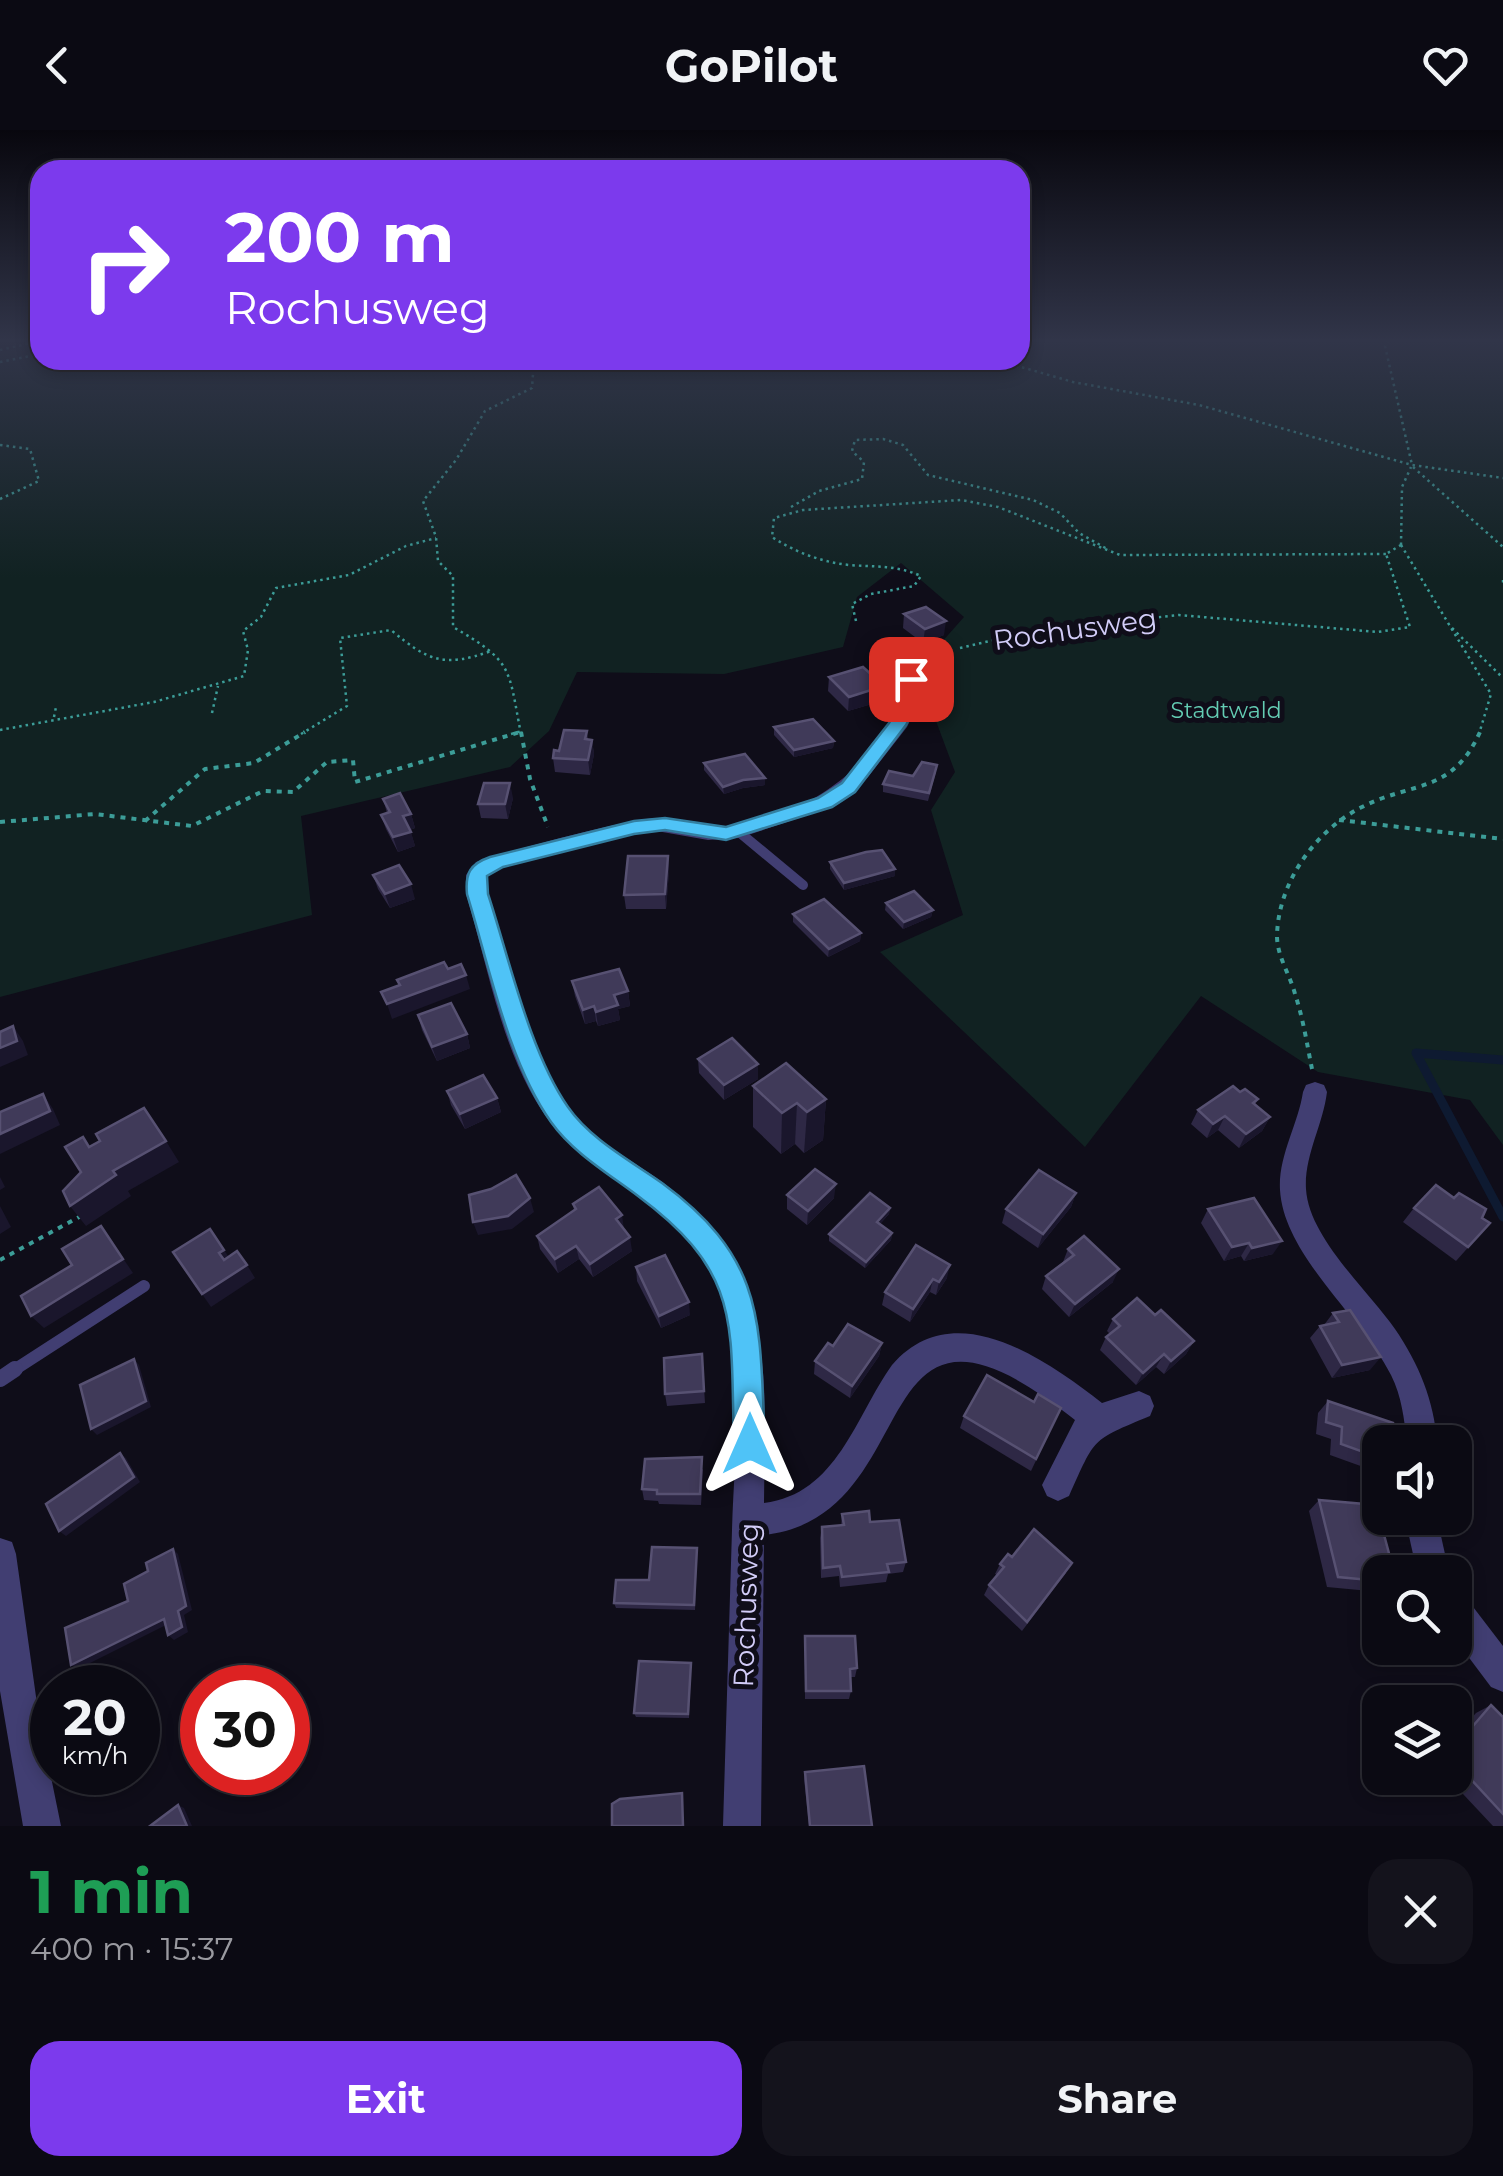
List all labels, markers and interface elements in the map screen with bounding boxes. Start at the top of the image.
icon: back [30,38,85,93]
text: GoPilot [665,38,838,93]
icon: heart [1418,38,1473,93]
text: 200 m [225,194,455,280]
icon: right [60,200,190,330]
text: Rochusweg [225,280,490,335]
street label: Rochusweg [991,601,1159,657]
pin [869,637,954,722]
icon: arrive [884,652,939,707]
park label: Stadtwald [1170,697,1282,724]
position arrow [698,1392,802,1496]
map controls [1362,1425,1472,1795]
button: sound [1362,1425,1472,1535]
street label: Rochusweg [726,1522,766,1688]
button: search [1362,1555,1472,1665]
speed limit sign: 30 [180,1665,310,1795]
button: layers [1362,1685,1472,1795]
text: 20 [63,1687,127,1748]
text: km/h [62,1740,128,1770]
text: 1 min [30,1855,193,1928]
button: close [1368,1859,1473,1964]
text: 400 m · 15:37 [30,1929,234,1968]
button: Exit [30,2041,742,2156]
button: Share [762,2041,1473,2156]

